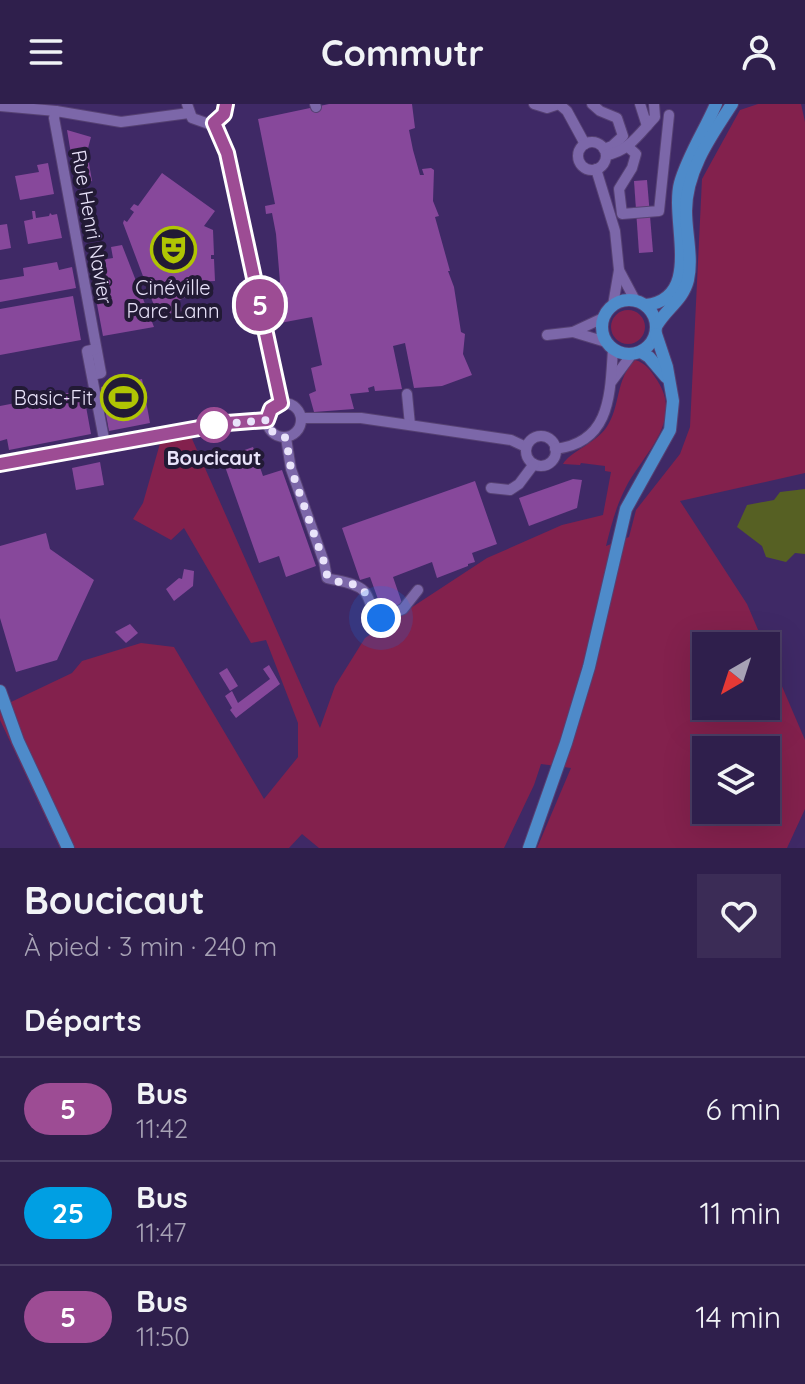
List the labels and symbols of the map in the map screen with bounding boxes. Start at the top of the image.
street label: Rue Henri Navier [67,148,118,306]
theatre icon: Cinéville Parc Lann [149,225,197,273]
place label: Cinéville Parc Lann [127,275,219,323]
line badge: 5 [234,279,286,331]
sports icon: Basic-Fit [100,374,148,422]
place label: Basic-Fit [14,385,93,410]
marker: Boucicaut [197,408,231,442]
place label: Boucicaut [166,445,262,470]
your location [361,598,401,638]
north arrow [692,632,780,720]

